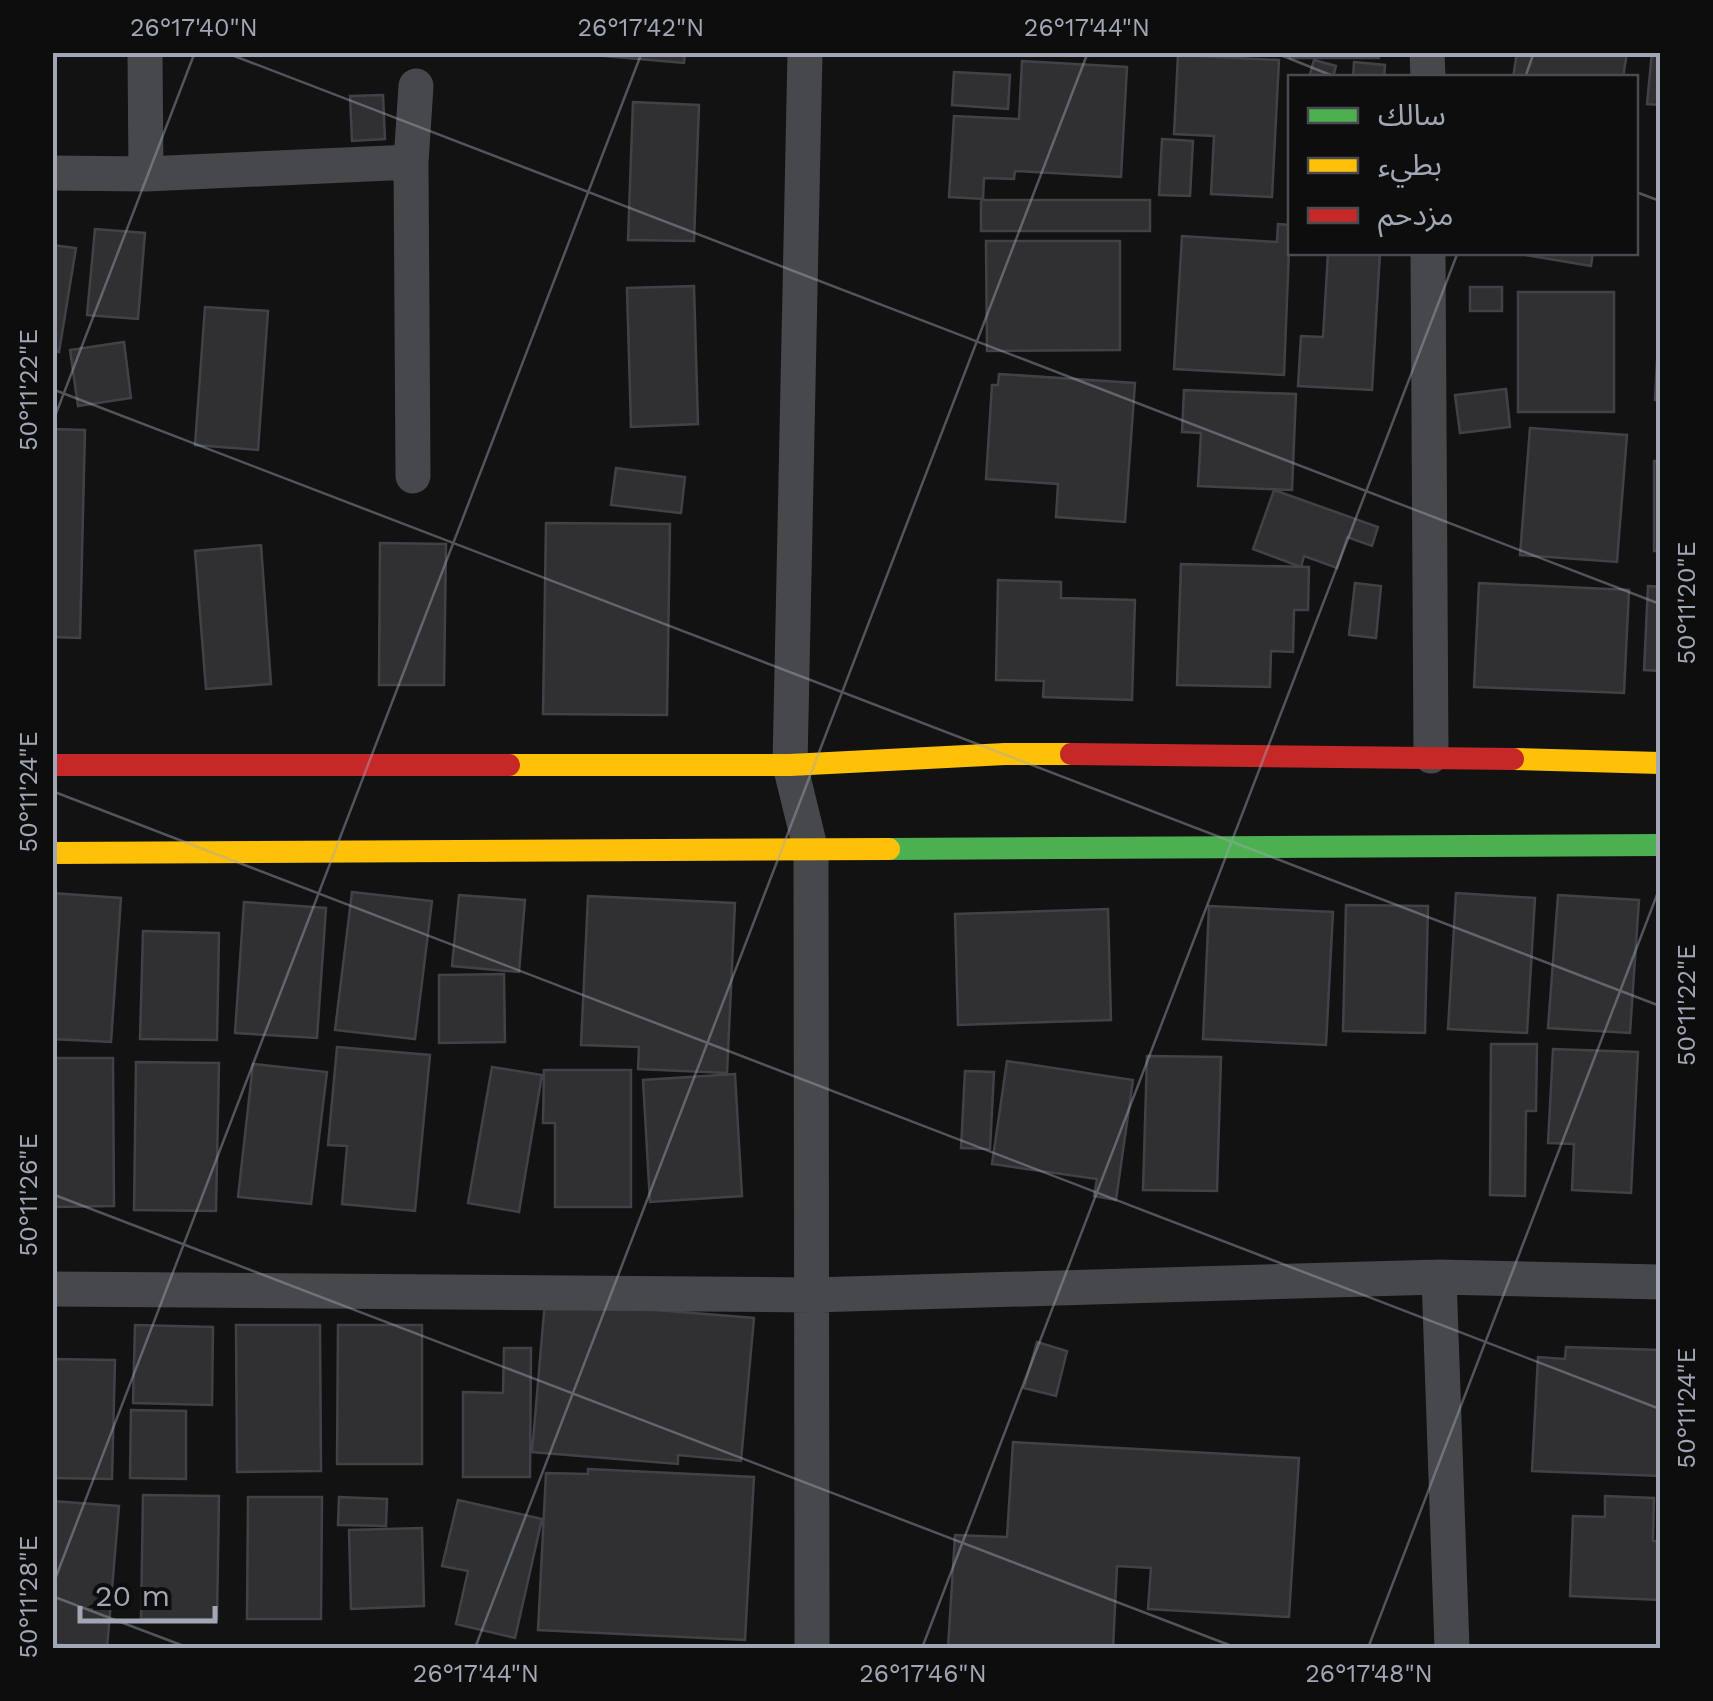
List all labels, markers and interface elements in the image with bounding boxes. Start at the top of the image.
text: 26°17'40"N [130,13,258,42]
text: 26°17'42"N [578,13,704,42]
text: 26°17'44"N [1024,13,1150,42]
legend [1288,75,1638,255]
text: سالك [1378,97,1446,132]
text: بطيء [1378,147,1442,188]
text: مزدحم [1378,197,1454,238]
text: 50°11'22"E [14,329,43,451]
text: 50°11'20"E [1672,541,1701,665]
text: 50°11'24"E [14,732,43,852]
text: 50°11'22"E [1672,944,1701,1066]
text: 50°11'26"E [14,1134,43,1256]
text: 50°11'24"E [1672,1348,1701,1468]
text: 50°11'28"E [14,1536,43,1658]
scale bar [80,1561,215,1623]
text: 20 m [95,1578,170,1613]
text: 26°17'44"N [413,1659,539,1688]
text: 26°17'46"N [859,1659,987,1688]
text: 26°17'48"N [1305,1659,1433,1688]

